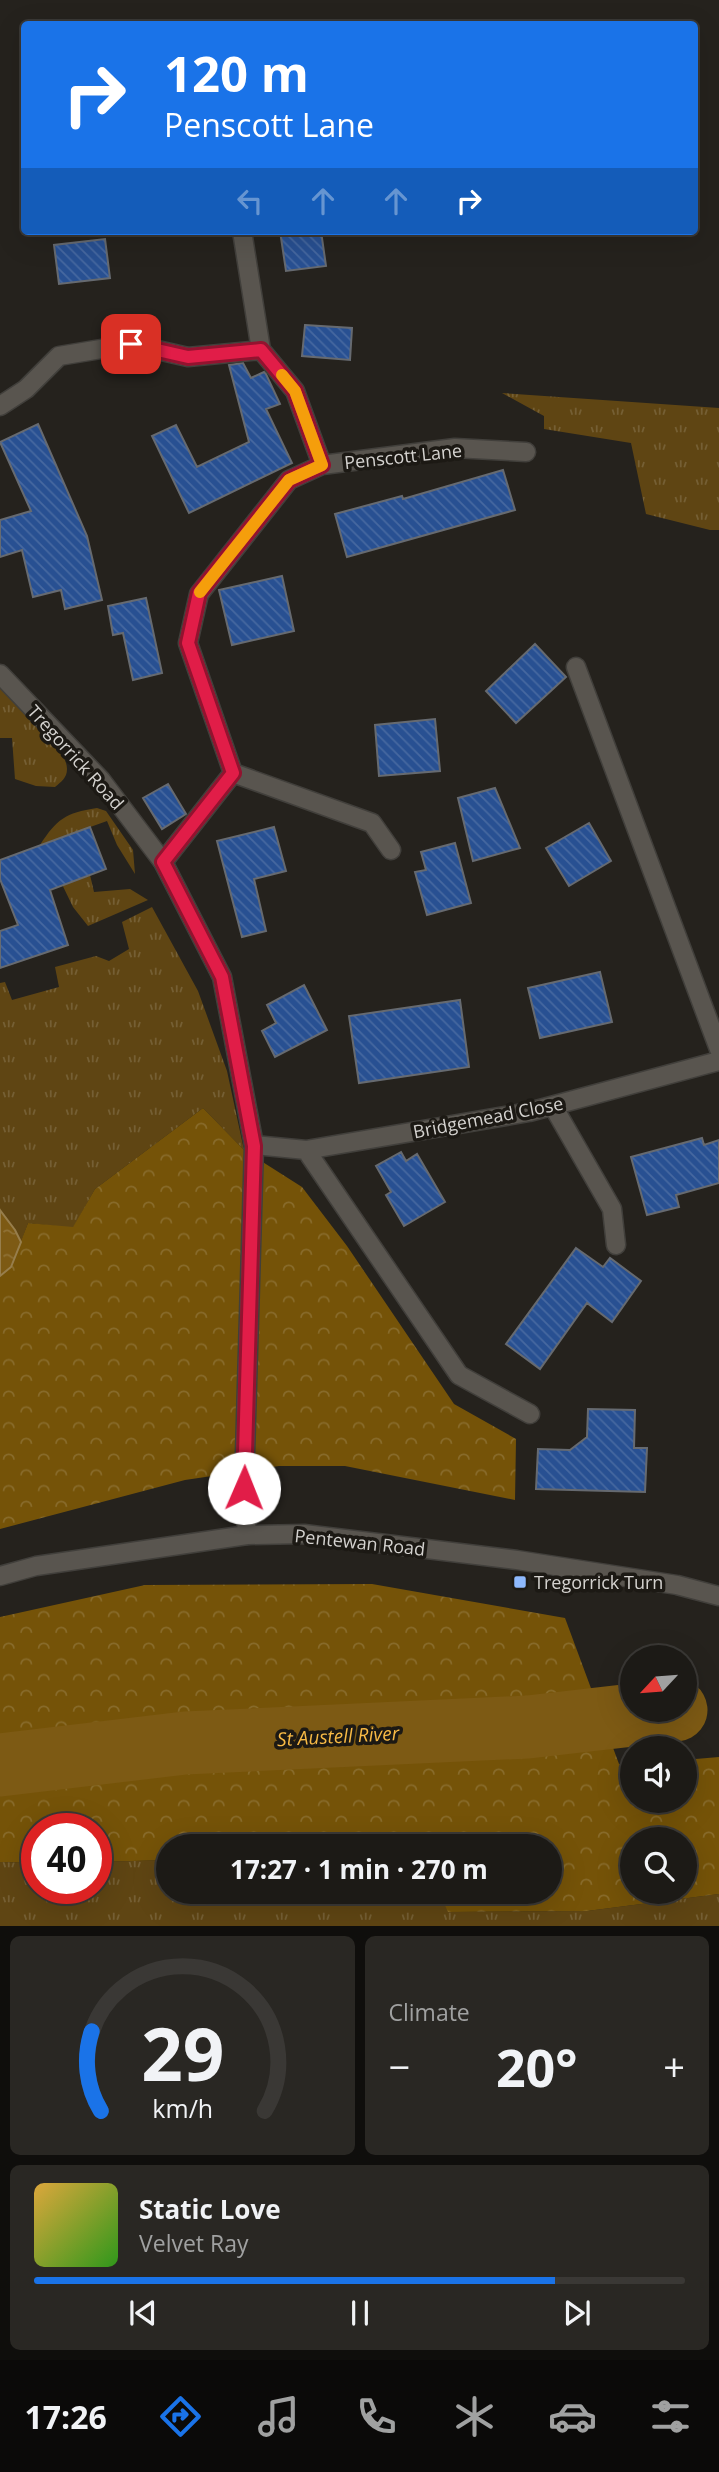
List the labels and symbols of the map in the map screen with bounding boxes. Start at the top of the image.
pin [101,314,161,374]
street label: Penscott Lane [343,438,463,474]
street label: Tregorrick Road [23,700,129,814]
street label: Bridgemead Close [411,1091,565,1143]
position arrow [207,1451,281,1525]
street label: Pentewan Road [294,1523,426,1561]
place label: Tregorrick Turn [534,1570,663,1594]
marker: Tregorrick Turn [512,1574,528,1590]
north arrow [620,1645,696,1722]
water label: St Austell River [276,1720,401,1752]
speed limit sign: 40 [21,1813,112,1904]

